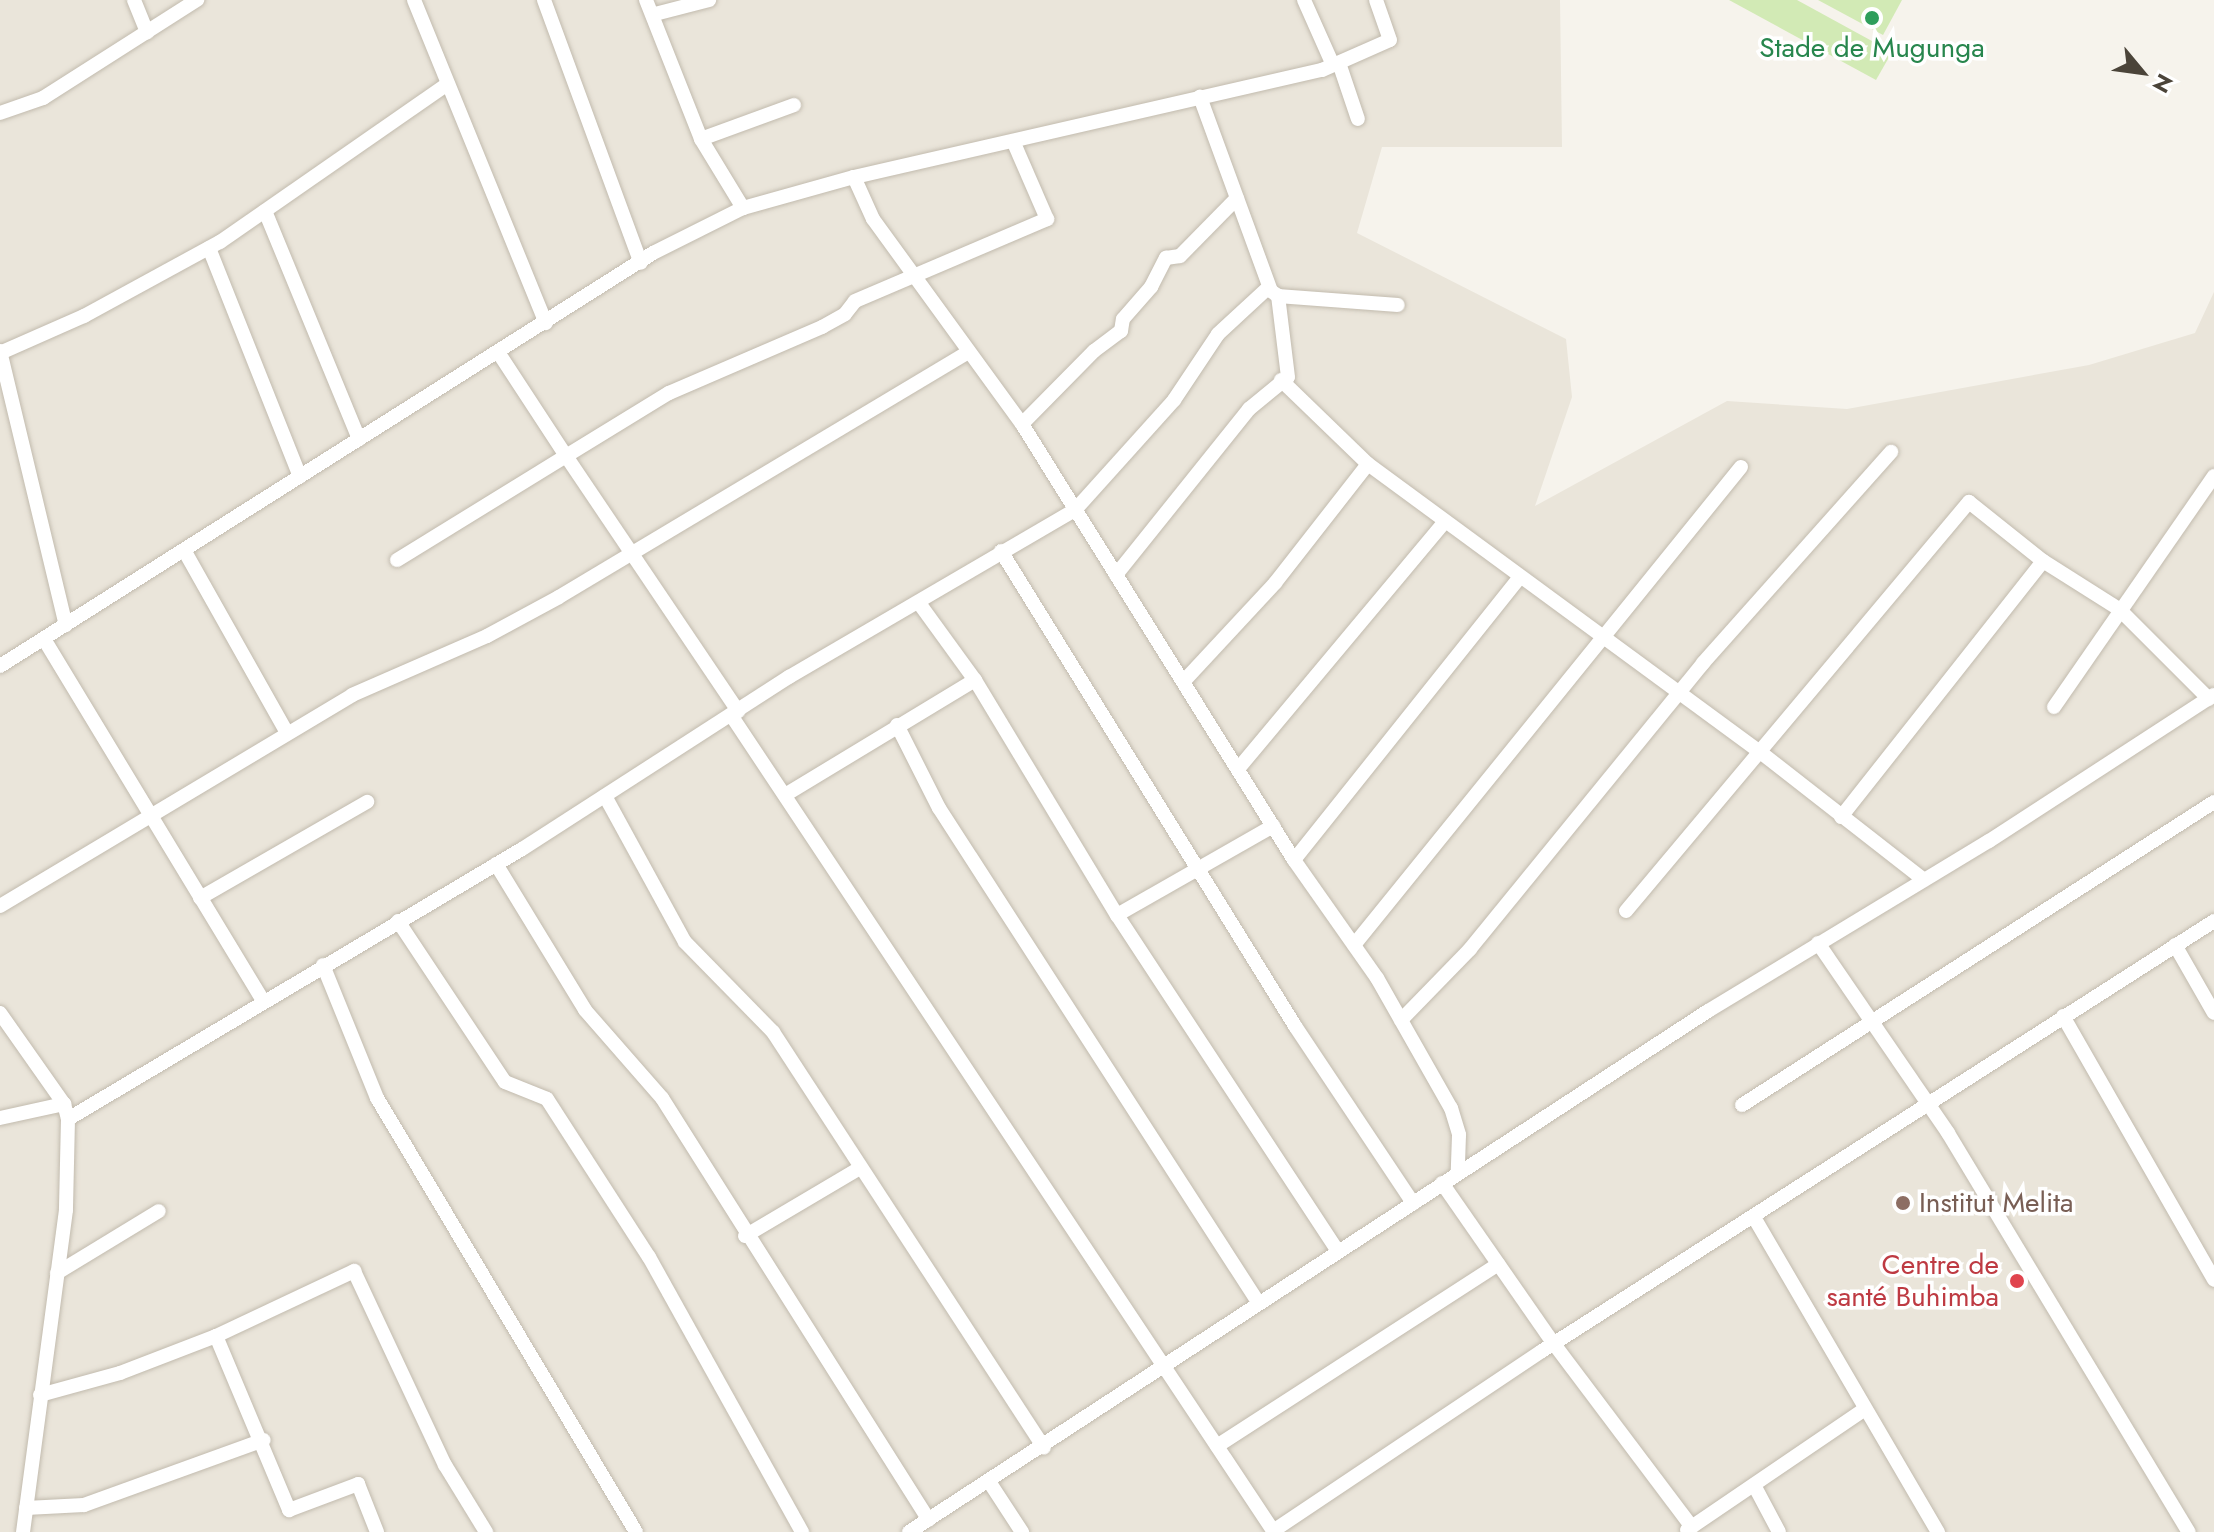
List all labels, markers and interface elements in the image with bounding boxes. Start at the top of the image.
marker: Stade de Mugunga [1863,9,1881,27]
place label: Stade de Mugunga [1759,31,1985,65]
north arrow [2102,32,2182,112]
text: N [2145,68,2181,99]
place label: Institut Melita [1919,1186,2073,1220]
marker: Institut Melita [1894,1194,1912,1212]
place label: Centre de santé Buhimba [1826,1248,1999,1314]
marker: Centre de santé Buhimba [2006,1270,2028,1292]

